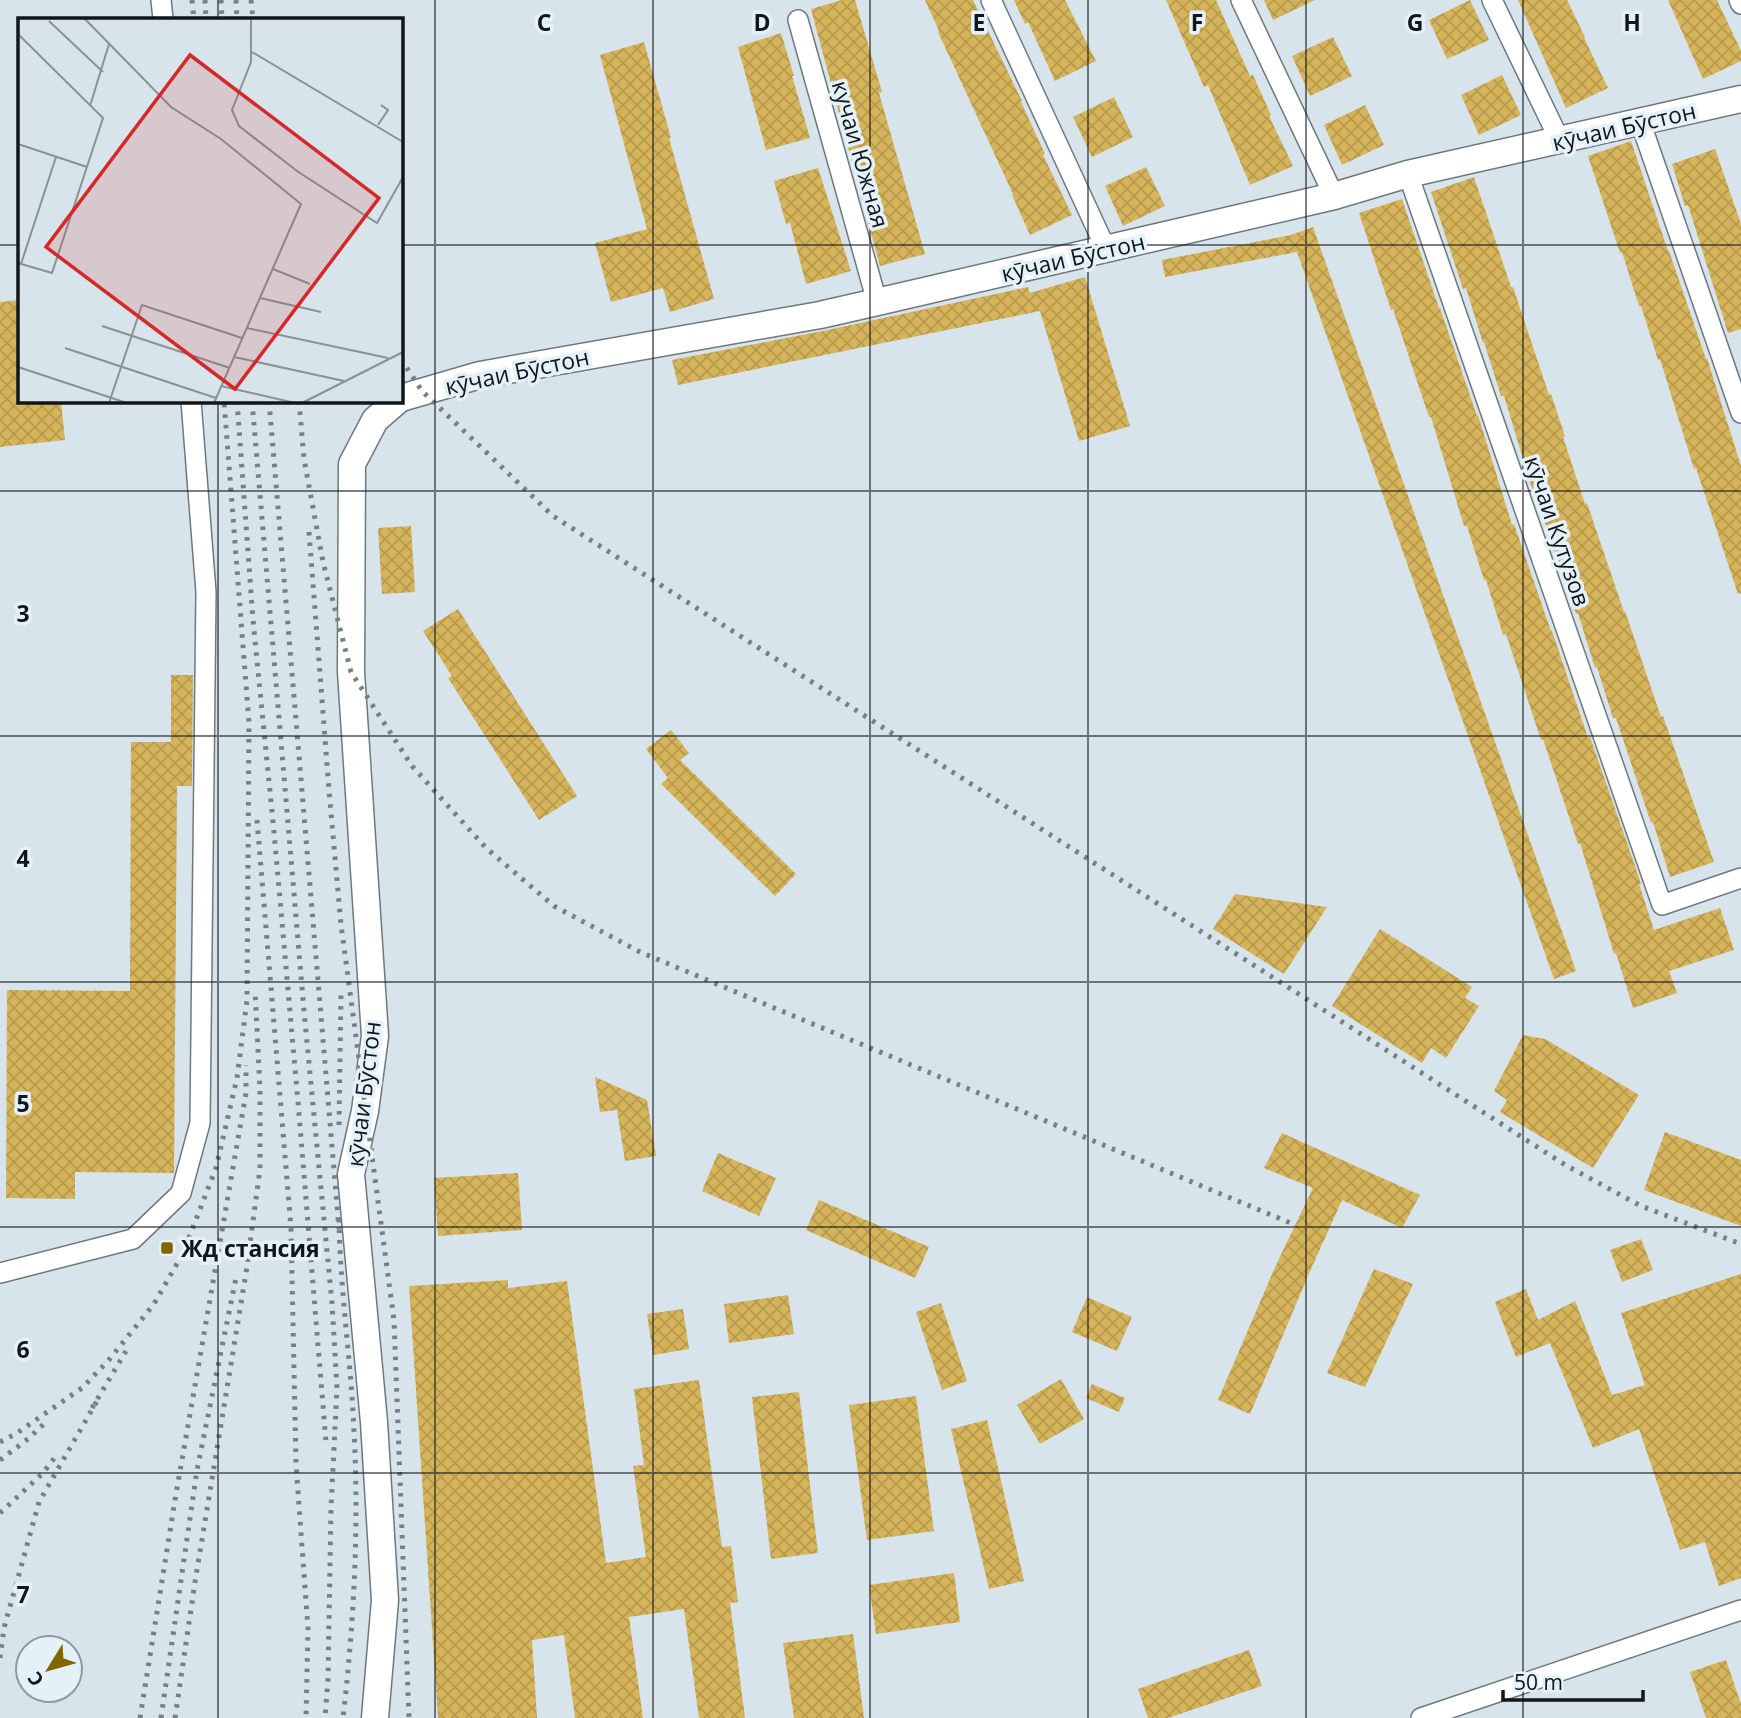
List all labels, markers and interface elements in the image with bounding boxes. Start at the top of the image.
text: C [537,6,551,38]
text: D [753,6,771,38]
text: E [973,6,985,38]
text: F [1191,6,1203,38]
text: G [1407,6,1423,38]
text: H [1623,6,1641,38]
inset map [18,18,402,402]
street label: кучаи Южная [825,77,897,231]
street label: кӯчаи Бӯстон [1549,94,1699,158]
street label: кӯчаи Бӯстон [998,225,1148,289]
street label: кӯчаи Бӯстон [442,340,592,402]
street label: кӯчаи Кутузов [1517,452,1599,610]
text: 3 [16,597,30,629]
text: 4 [16,842,30,874]
street label: кӯчаи Бӯстон [338,1019,388,1169]
text: 5 [16,1087,30,1119]
place label: Жд стансия [181,1232,320,1264]
marker: Жд стансия [159,1240,175,1256]
text: 6 [16,1333,30,1365]
text: 7 [16,1578,30,1610]
north arrow [14,1634,84,1704]
scale bar [1503,1658,1643,1702]
text: С [21,1667,49,1692]
text: 50 m [1514,1668,1563,1696]

